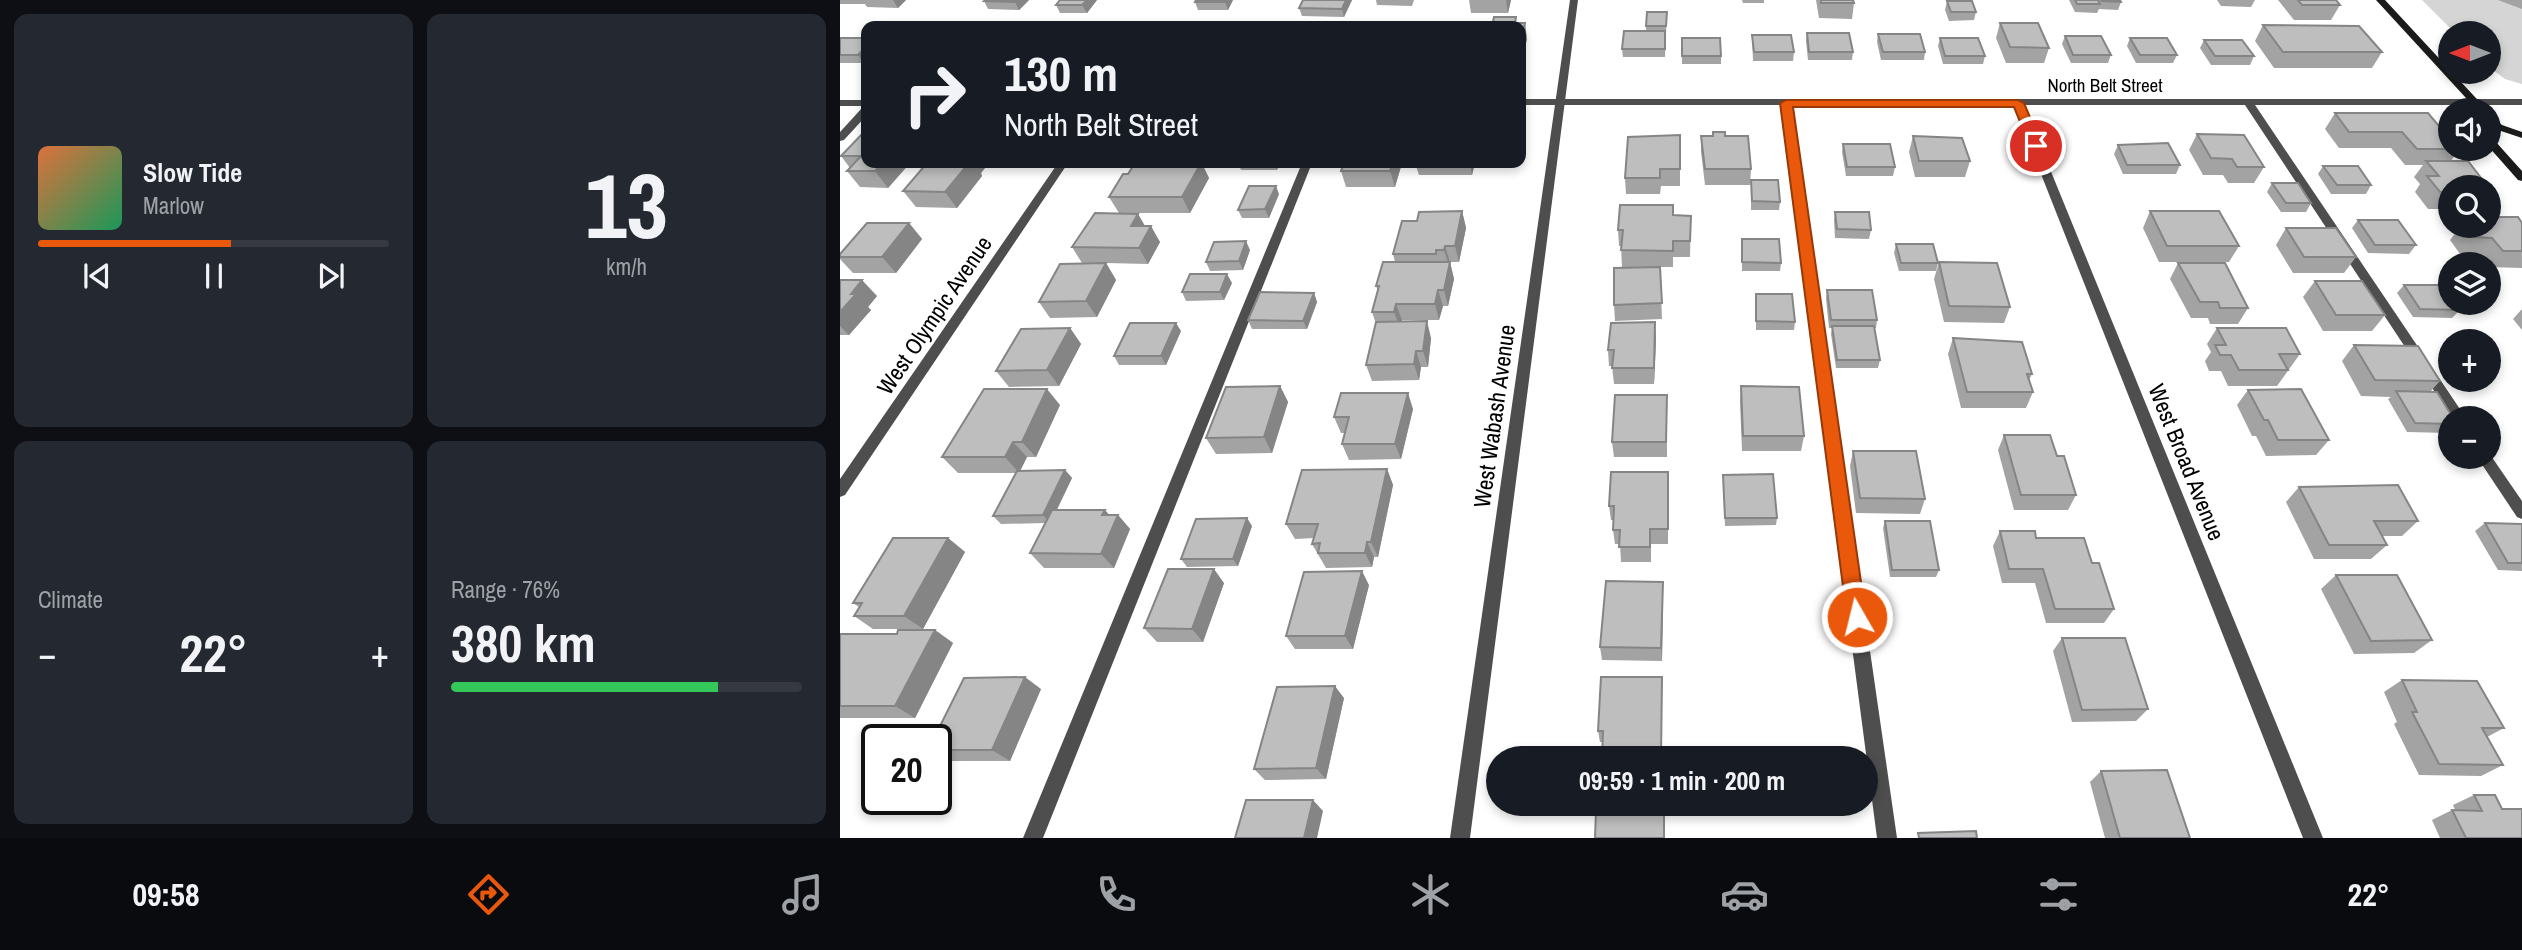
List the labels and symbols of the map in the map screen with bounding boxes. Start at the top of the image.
north arrow [2438,21,2501,84]
street label: North Belt Street [2047,72,2163,98]
pin [2006,116,2066,176]
street label: West Olympic Avenue [869,230,999,400]
street label: West Wabash Avenue [1466,323,1522,509]
street label: West Broad Avenue [2142,379,2232,545]
position arrow [1820,580,1894,654]
speed limit sign: 20 [861,724,952,815]

